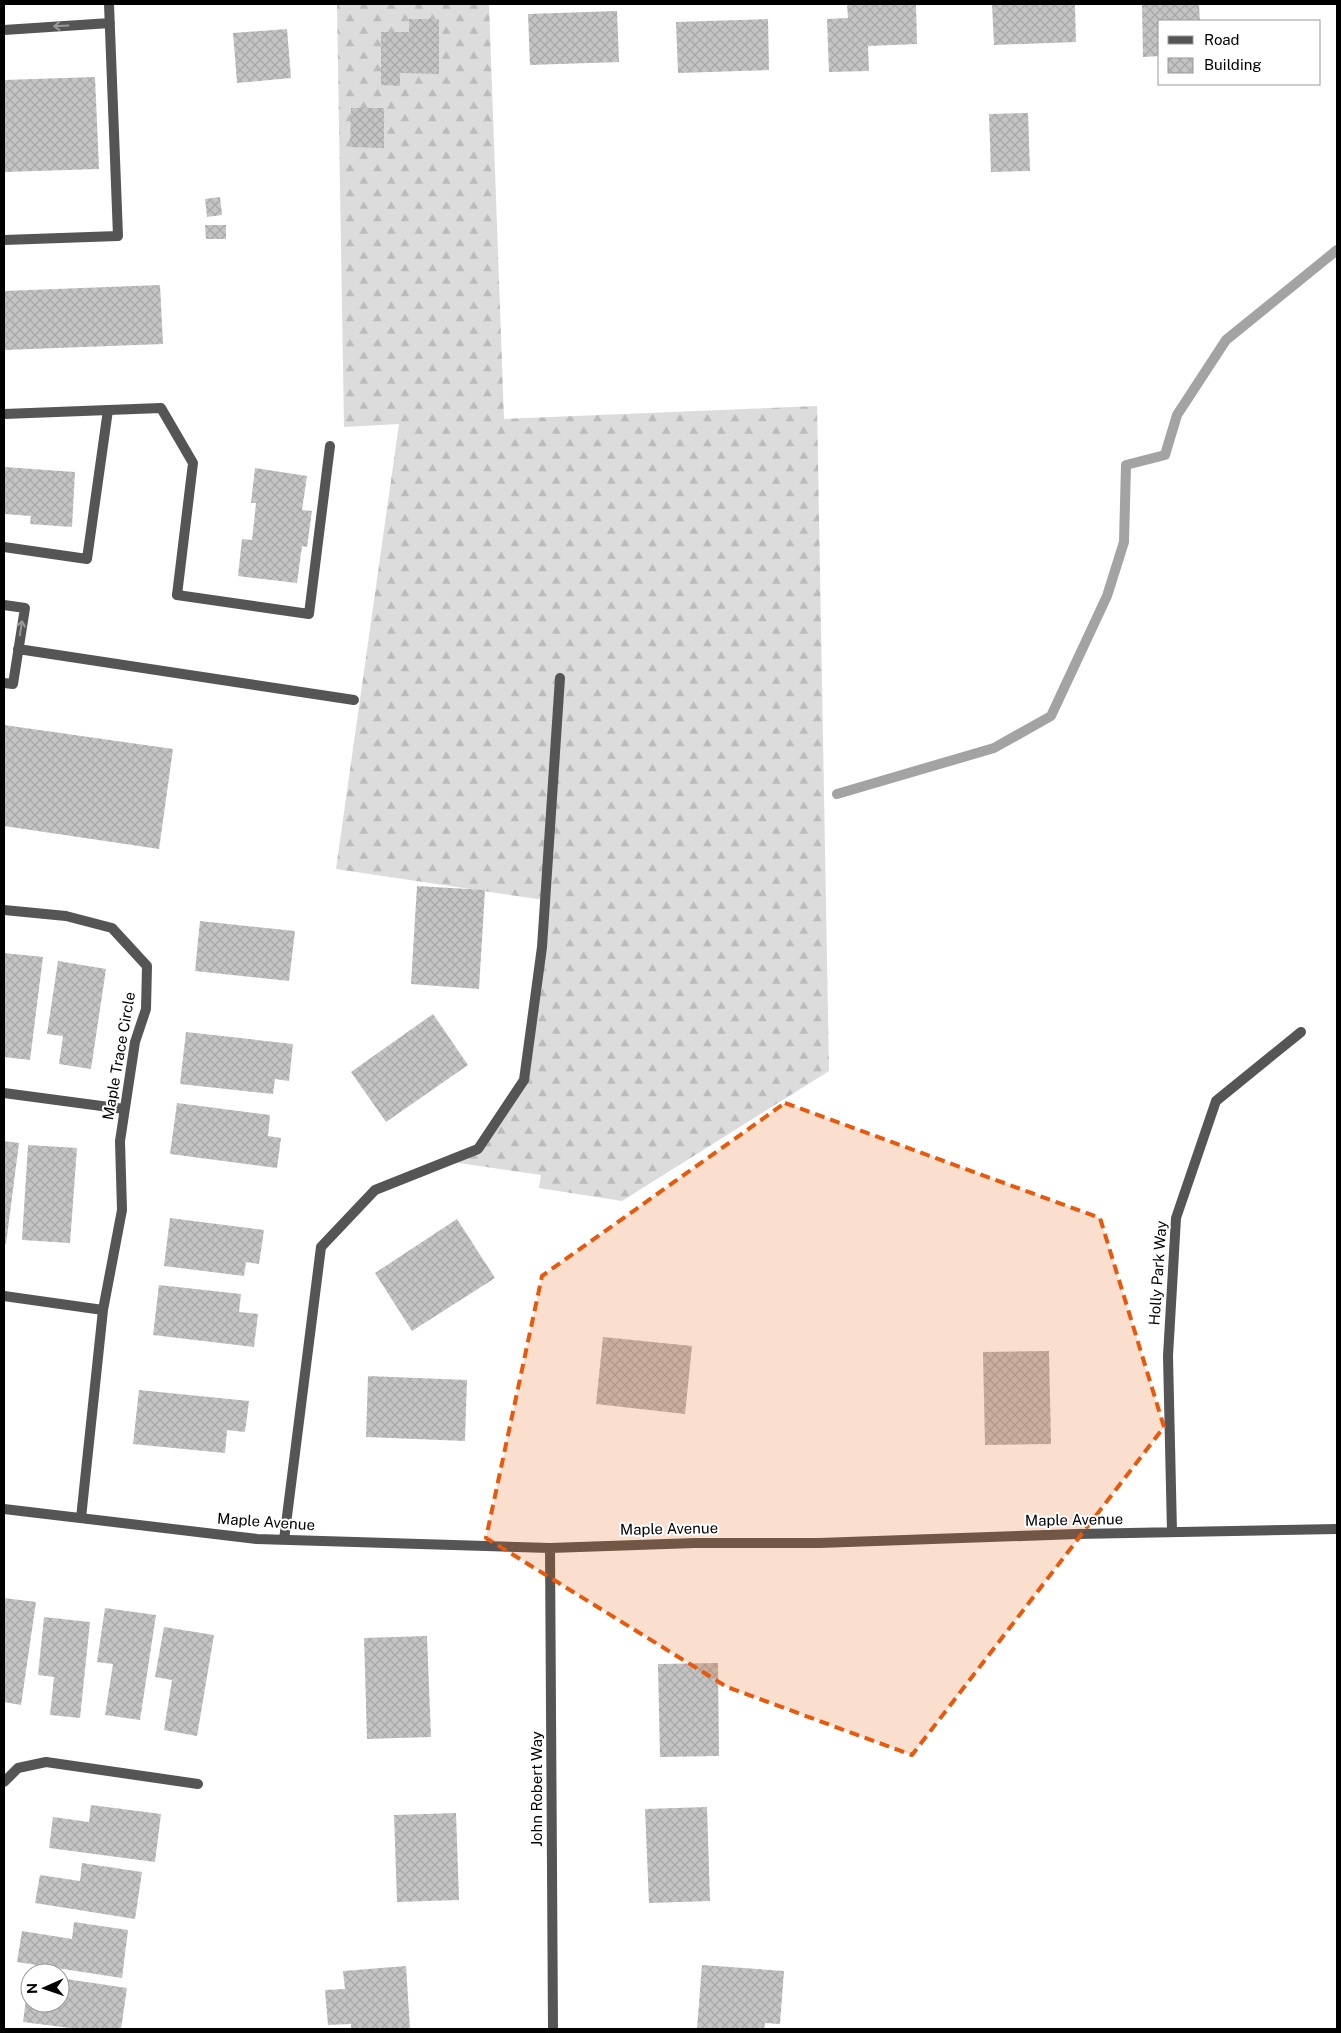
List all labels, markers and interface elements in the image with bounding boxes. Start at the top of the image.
legend [1158,20,1321,85]
one-way arrow [53,22,69,31]
text: Road [1204,31,1240,48]
text: Building [1204,56,1262,73]
one-way arrow [17,621,27,637]
street label: Maple Trace Circle [99,991,138,1121]
street label: Holly Park Way [1145,1220,1170,1326]
street label: Maple Avenue [216,1510,316,1533]
street label: Maple Avenue [1025,1510,1123,1529]
street label: Maple Avenue [620,1519,718,1538]
street label: John Robert Way [528,1731,545,1847]
north arrow [20,1963,70,2013]
text: N [24,1983,40,1994]

